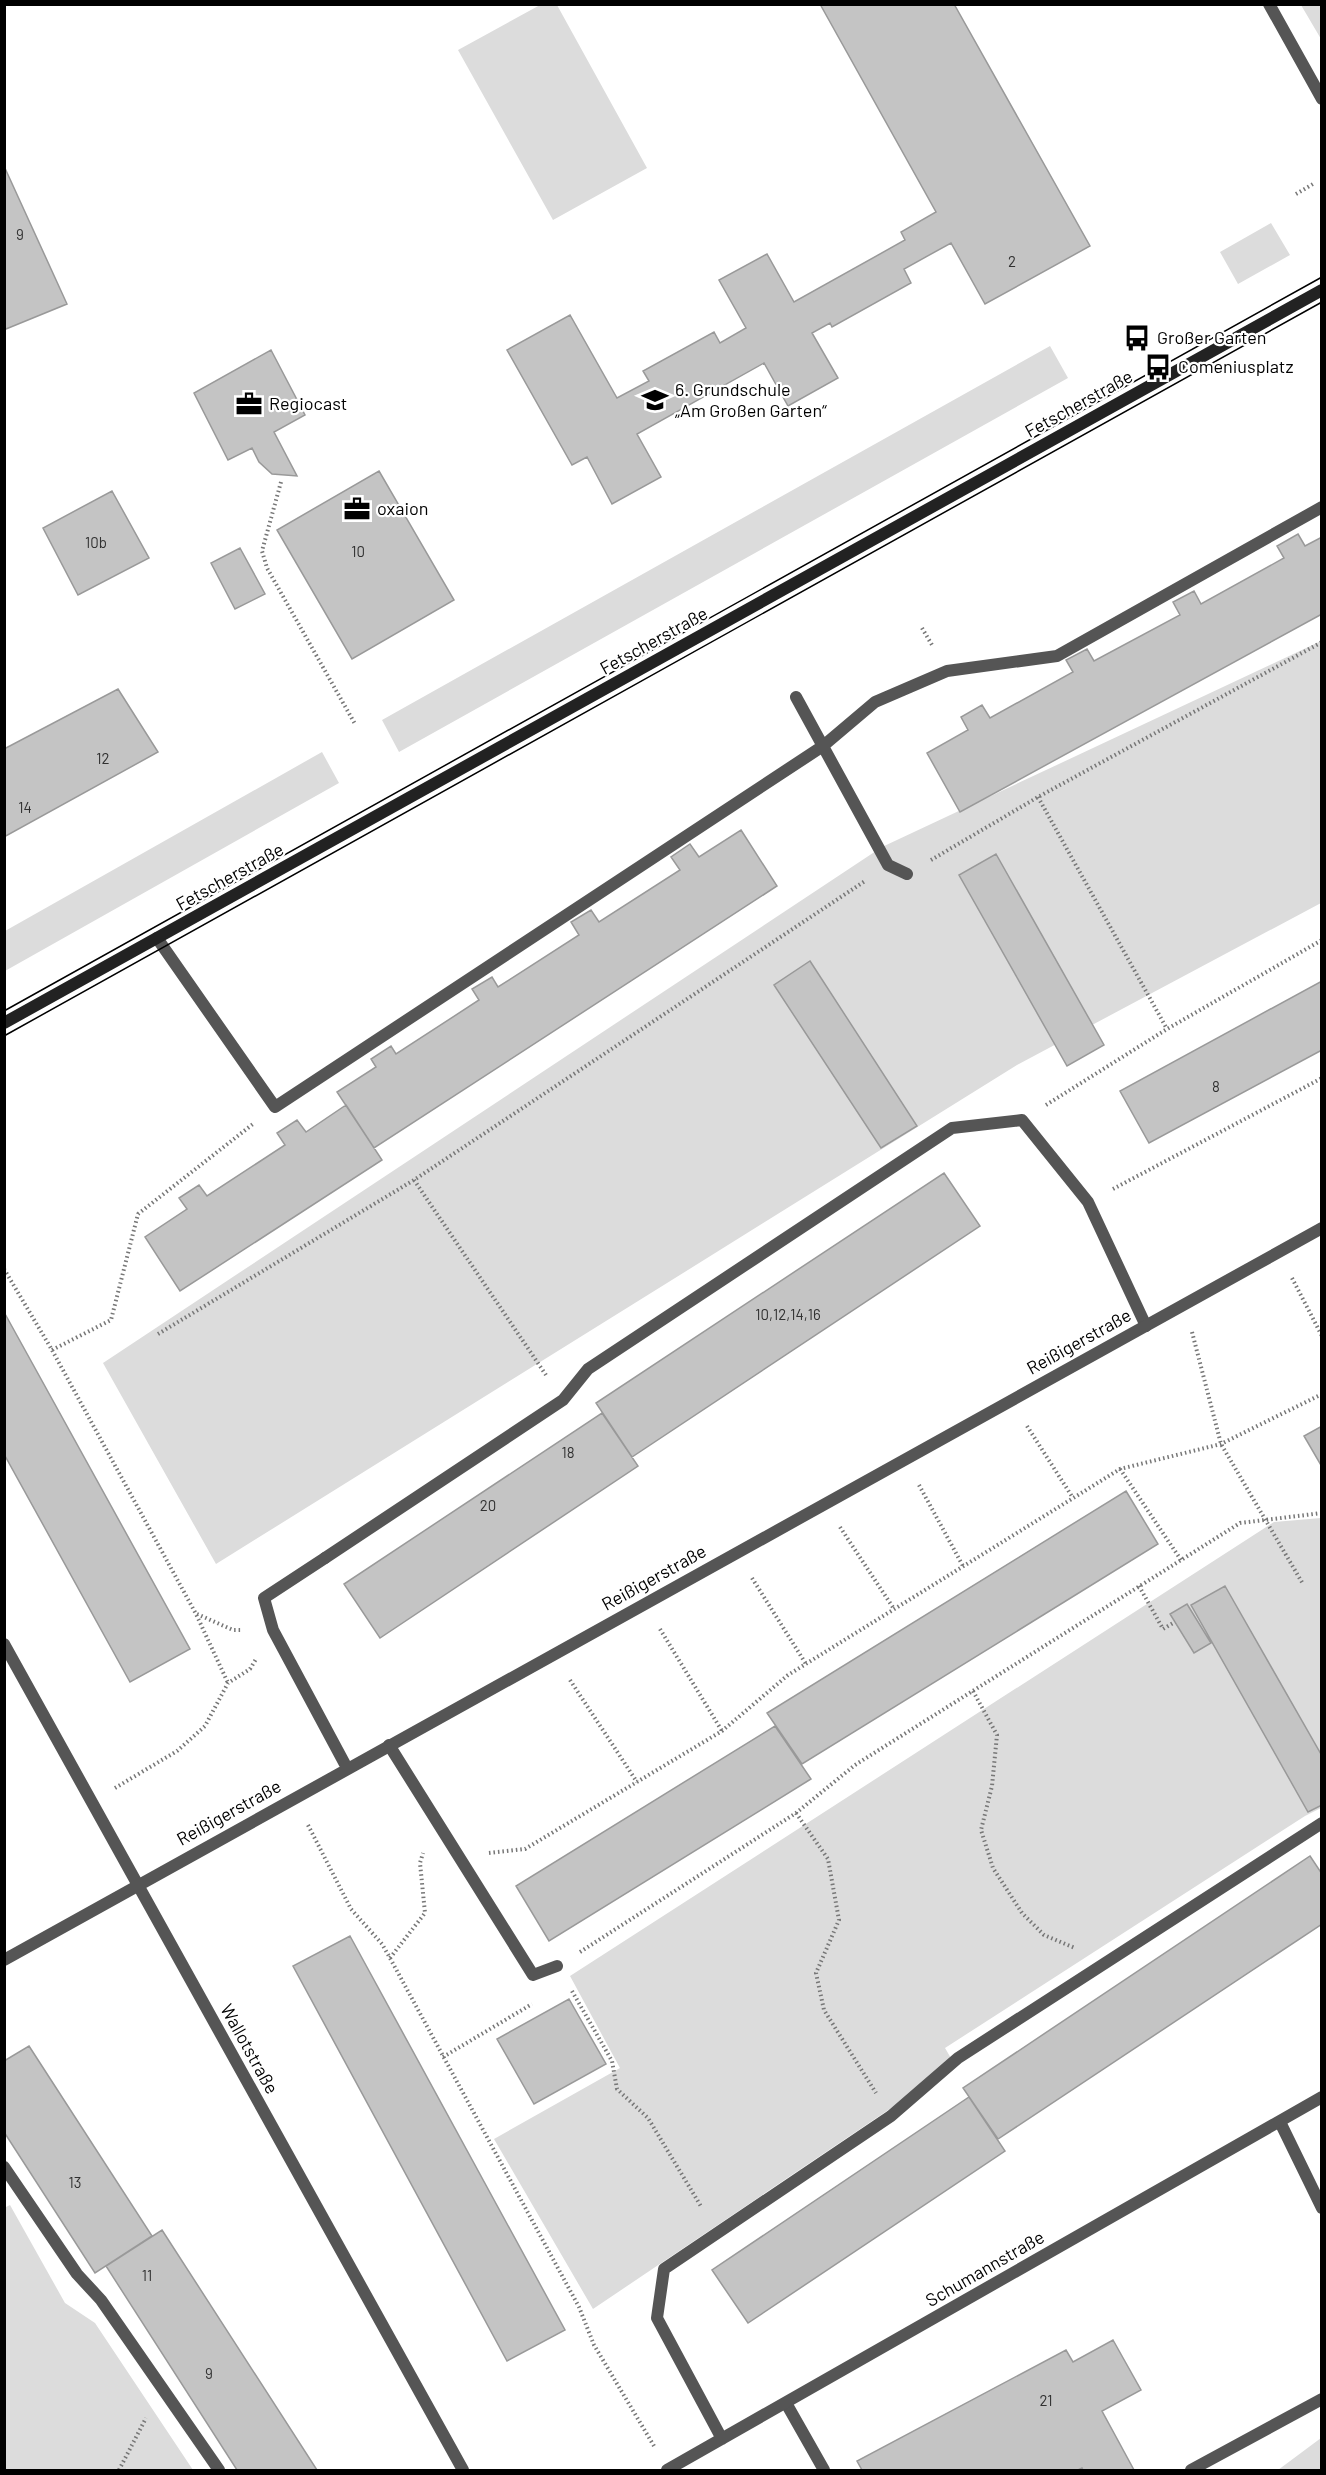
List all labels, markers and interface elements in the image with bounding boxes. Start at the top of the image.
house number: 9 [16,225,24,243]
house number: 2 [1008,252,1016,270]
bus stop icon: Großer Garten [1122,323,1152,353]
place label: Großer Garten [1157,326,1267,348]
bus stop icon: Comeniusplatz [1143,352,1173,382]
place label: Comeniusplatz [1178,355,1293,377]
street label: Fetscherstraße [1021,364,1136,442]
place label: 6. Grundschule „Am Großen Garten“ [675,378,827,421]
school or university icon: 6. Grundschule „Am Großen Garten“ [640,385,670,415]
office icon: Regiocast [234,389,264,419]
place label: Regiocast [269,392,347,414]
office icon: oxaion [342,494,372,524]
place label: oxaion [377,497,428,519]
house number: 10b [85,533,107,551]
house number: 10 [351,542,365,560]
street label: Fetscherstraße [596,601,711,679]
house number: 12 [96,749,110,767]
house number: 14 [18,798,32,816]
street label: Fetscherstraße [172,837,287,915]
house number: 8 [1212,1077,1220,1095]
street label: Reißigerstraße [1022,1303,1135,1379]
house number: 10,12,14,16 [755,1305,821,1323]
house number: 18 [561,1443,575,1461]
house number: 20 [480,1496,496,1514]
street label: Reißigerstraße [597,1539,710,1615]
street label: Reißigerstraße [172,1774,285,1850]
street label: Wallotstraße [216,2000,284,2097]
house number: 13 [69,2173,81,2191]
street label: Schumannstraße [921,2225,1048,2311]
house number: 11 [142,2266,152,2284]
house number: 9 [205,2364,213,2382]
house number: 21 [1039,2391,1053,2409]

